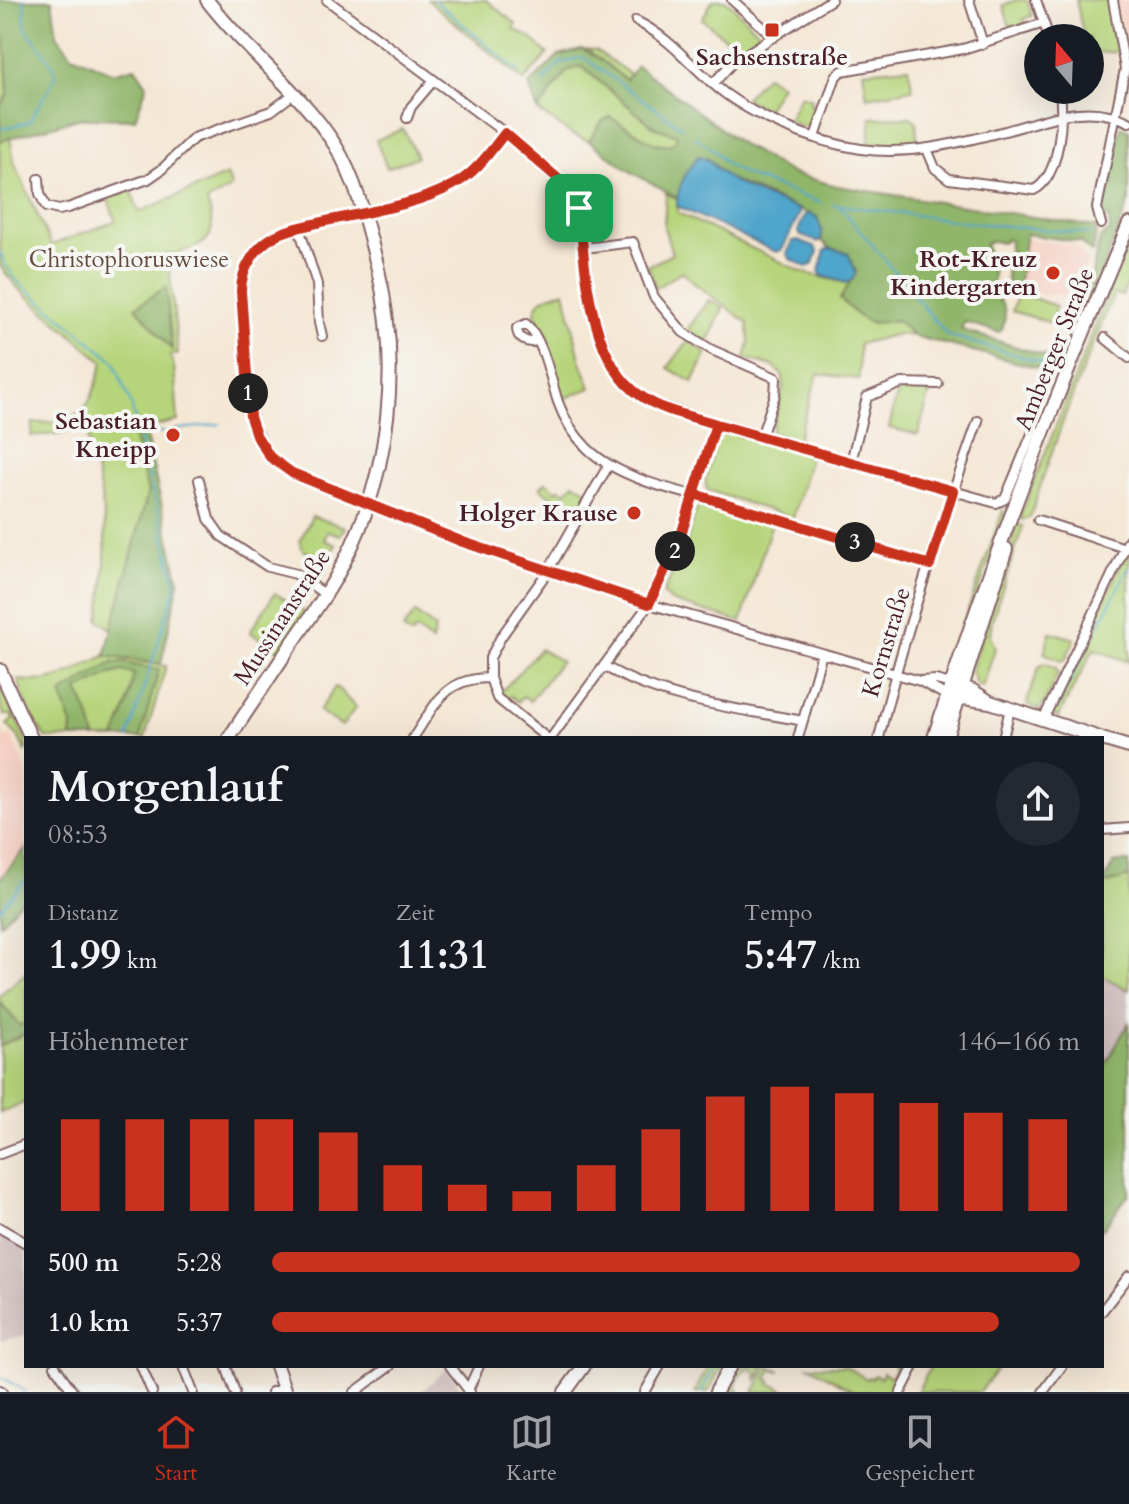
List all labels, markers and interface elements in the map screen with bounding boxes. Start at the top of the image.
marker: Sachsenstraße [763,21,781,39]
north arrow [1024,24,1104,104]
map controls [1024,24,1104,104]
place label: Sachsenstraße [696,41,848,74]
pin [545,174,613,242]
icon: arrive [557,186,601,230]
park label: Christophoruswiese [29,243,229,276]
place label: Rot-Kreuz Kindergarten [890,243,1038,304]
street label: Amberger Straße [1007,263,1102,436]
marker: Rot-Kreuz Kindergarten [1044,264,1062,282]
pin: 1 [228,373,268,413]
text: 1 [242,378,254,408]
place label: Sebastian Kneipp [55,405,158,466]
marker: Sebastian Kneipp [164,426,182,444]
place label: Holger Krause [459,497,618,530]
marker: Holger Krause [625,504,643,522]
pin: 3 [835,522,875,562]
text: 3 [849,527,861,557]
pin: 2 [655,531,695,571]
text: 2 [669,536,681,566]
street label: Mussinanstraße [226,543,339,692]
street label: Kornstraße [854,583,919,701]
text: Morgenlauf [48,757,283,817]
button: share [996,762,1080,846]
text: 08:53 [48,817,108,852]
text: Distanz [48,898,118,928]
text: Zeit [396,898,435,928]
text: Tempo [744,898,812,928]
text: 1.99 [48,928,121,983]
text: 11:31 [396,928,490,983]
text: 5:47 [744,928,817,983]
text: km [121,946,157,976]
text: /km [817,946,861,976]
text: Höhenmeter [48,1024,188,1059]
text: 146–166 m [957,1024,1080,1059]
text: 500 m [48,1245,119,1280]
text: 5:28 [176,1245,223,1280]
text: 1.0 km [48,1305,129,1340]
text: 5:37 [176,1305,223,1340]
tab: Start [154,1410,198,1488]
tab: Karte [506,1410,557,1488]
tab: Gespeichert [865,1410,975,1488]

